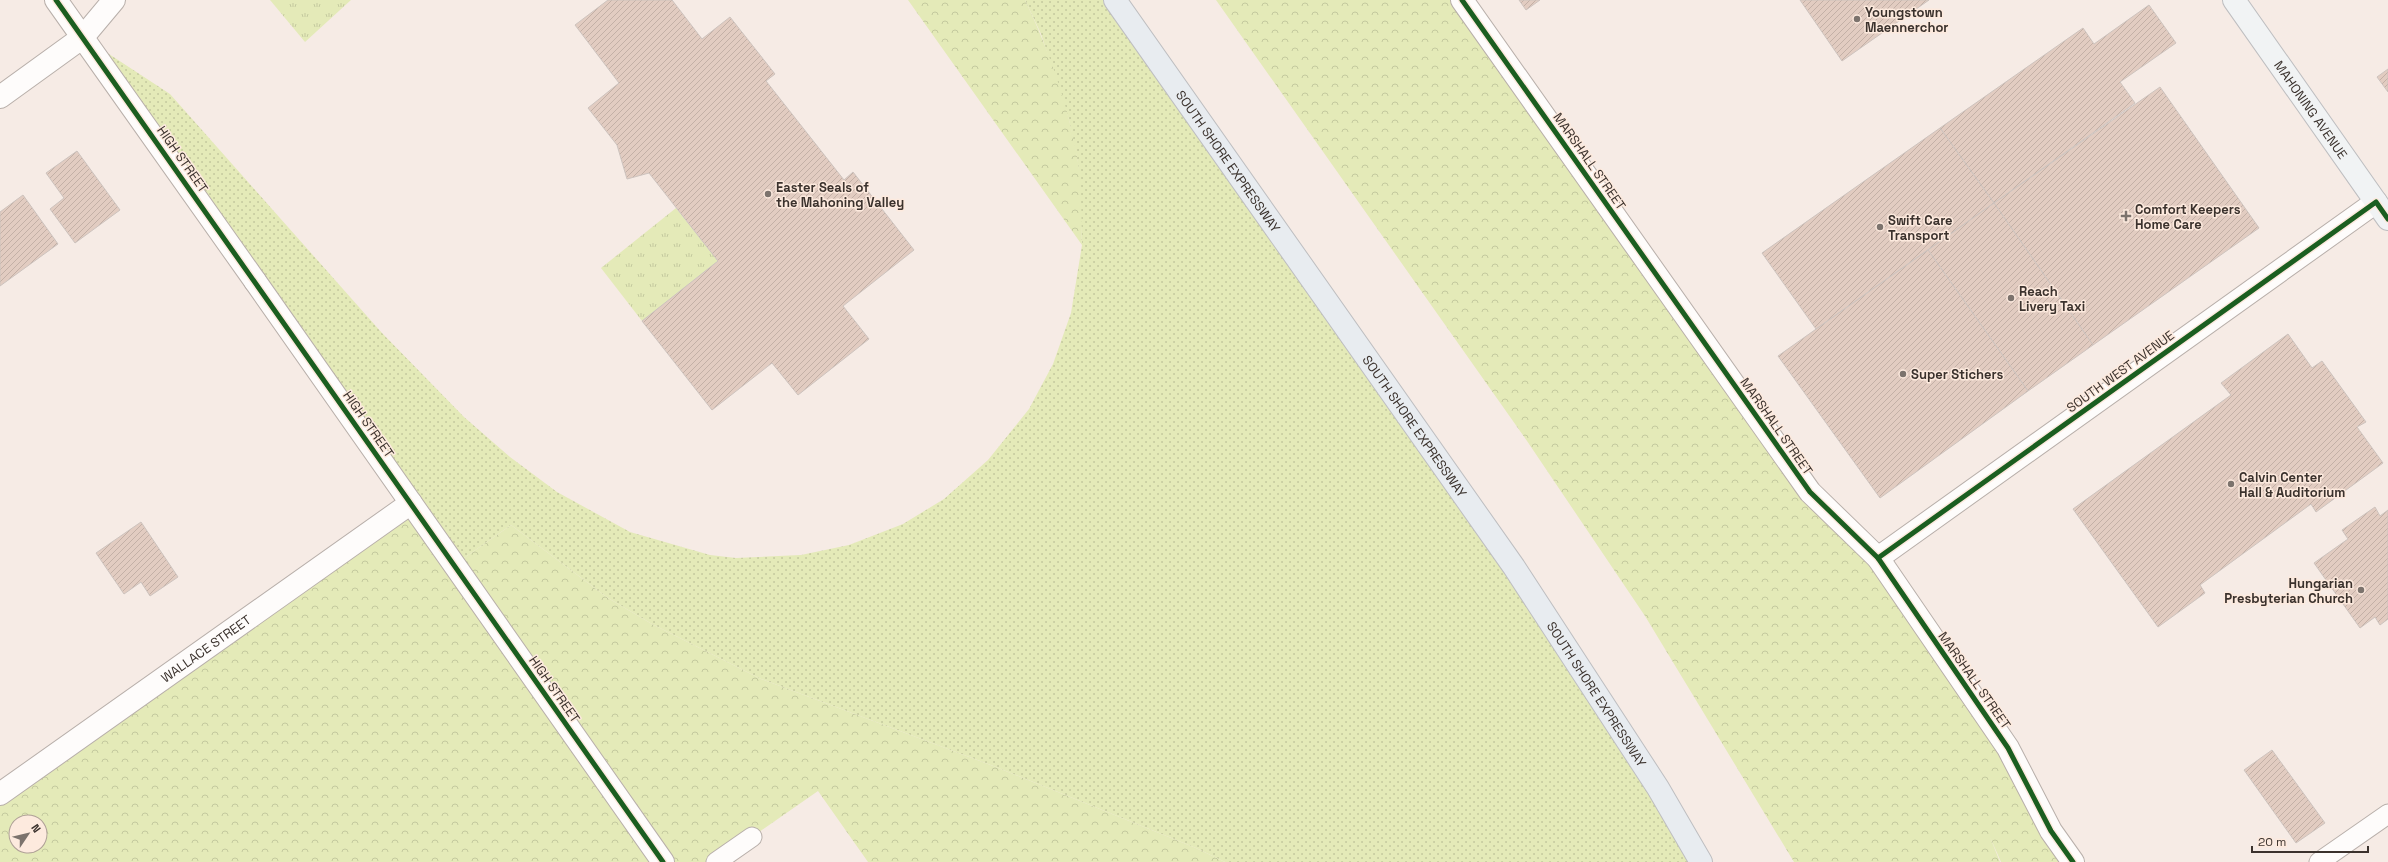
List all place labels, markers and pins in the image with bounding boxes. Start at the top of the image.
place label: Youngstown Maennerchor [1865,4,1949,36]
marker: Youngstown Maennerchor [1852,14,1862,24]
place label: Easter Seals of the Mahoning Valley [776,179,904,211]
marker: Easter Seals of the Mahoning Valley [763,189,773,199]
place label: Comfort Keepers Home Care [2135,201,2241,233]
marker: Comfort Keepers Home Care [2120,210,2132,222]
place label: Swift Care Transport [1888,212,1953,244]
marker: Swift Care Transport [1875,222,1885,232]
place label: Reach Livery Taxi [2019,283,2085,315]
marker: Reach Livery Taxi [2006,293,2016,303]
place label: Super Stichers [1911,366,2004,383]
marker: Super Stichers [1898,369,1908,379]
place label: Calvin Center Hall & Auditorium [2239,469,2345,501]
marker: Calvin Center Hall & Auditorium [2226,479,2236,489]
place label: Hungarian Presbyterian Church [2224,575,2353,607]
marker: Hungarian Presbyterian Church [2356,585,2366,595]

